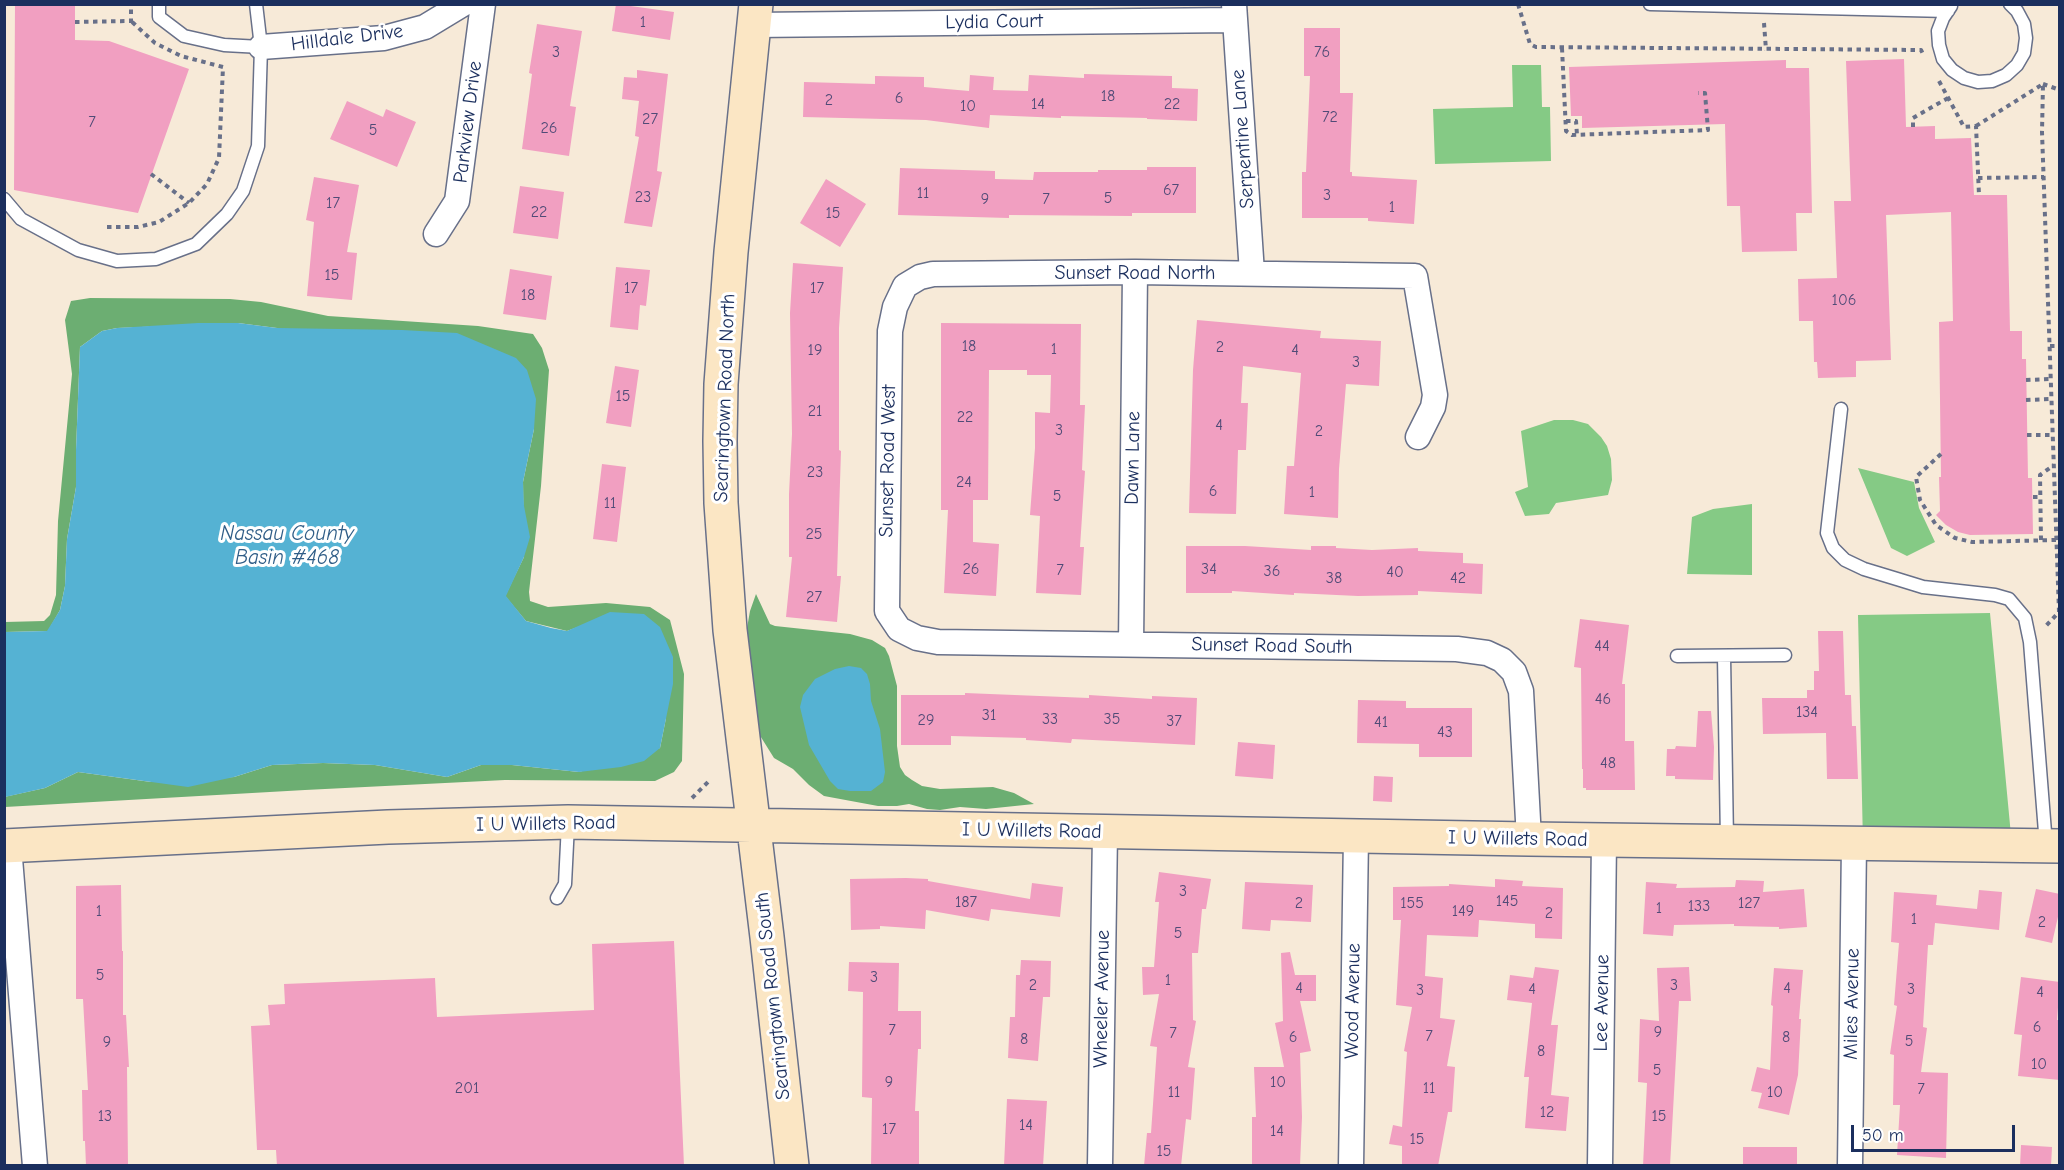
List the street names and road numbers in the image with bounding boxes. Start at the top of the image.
street label: Lydia Court [945,9,1043,35]
street label: Hilldale Drive [290,19,404,57]
street label: Parkview Drive [449,60,487,184]
street label: Serpentine Lane [1226,68,1260,210]
street label: Sunset Road North [1055,261,1215,285]
street label: Searingtown Road North [709,293,741,503]
street label: Sunset Road West [875,384,901,538]
street label: Dawn Lane [1120,411,1146,505]
street label: Sunset Road South [1191,633,1353,659]
street label: I U Willets Road [476,811,616,837]
street label: I U Willets Road [962,818,1102,844]
street label: I U Willets Road [1448,826,1588,852]
street label: Searingtown Road South [750,891,796,1101]
street label: Wheeler Avenue [1089,930,1115,1068]
street label: Wood Avenue [1340,943,1366,1059]
street label: Miles Avenue [1839,948,1865,1060]
street label: Lee Avenue [1589,954,1615,1052]

